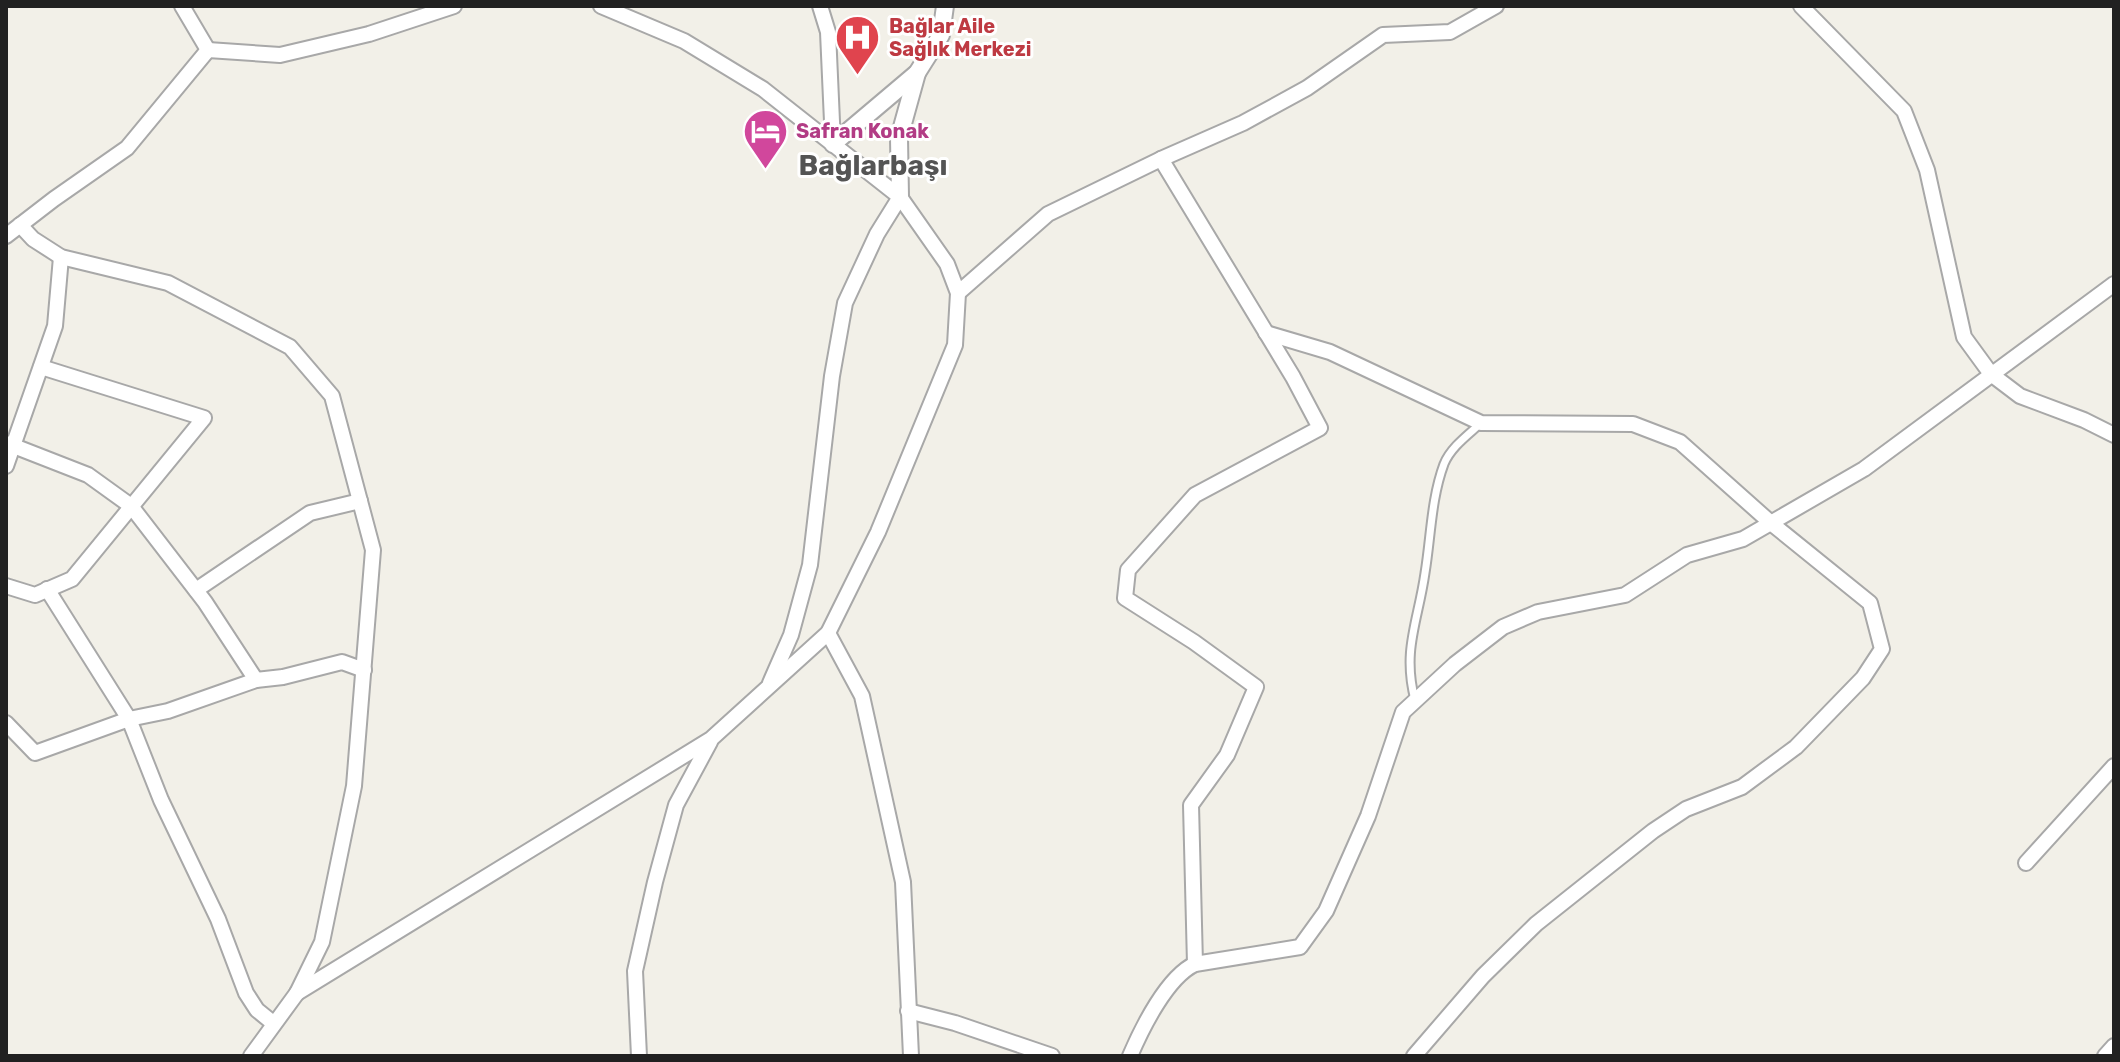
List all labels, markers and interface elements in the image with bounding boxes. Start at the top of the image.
hospital icon: Bağlar Aile Sağlık Merkezi [834,14,882,77]
place label: Bağlar Aile Sağlık Merkezi [889,14,1031,61]
hotel icon: Safran Konak [741,107,789,170]
place label: Safran Konak [796,119,929,143]
district label: Bağlarbaşı [799,149,947,182]

